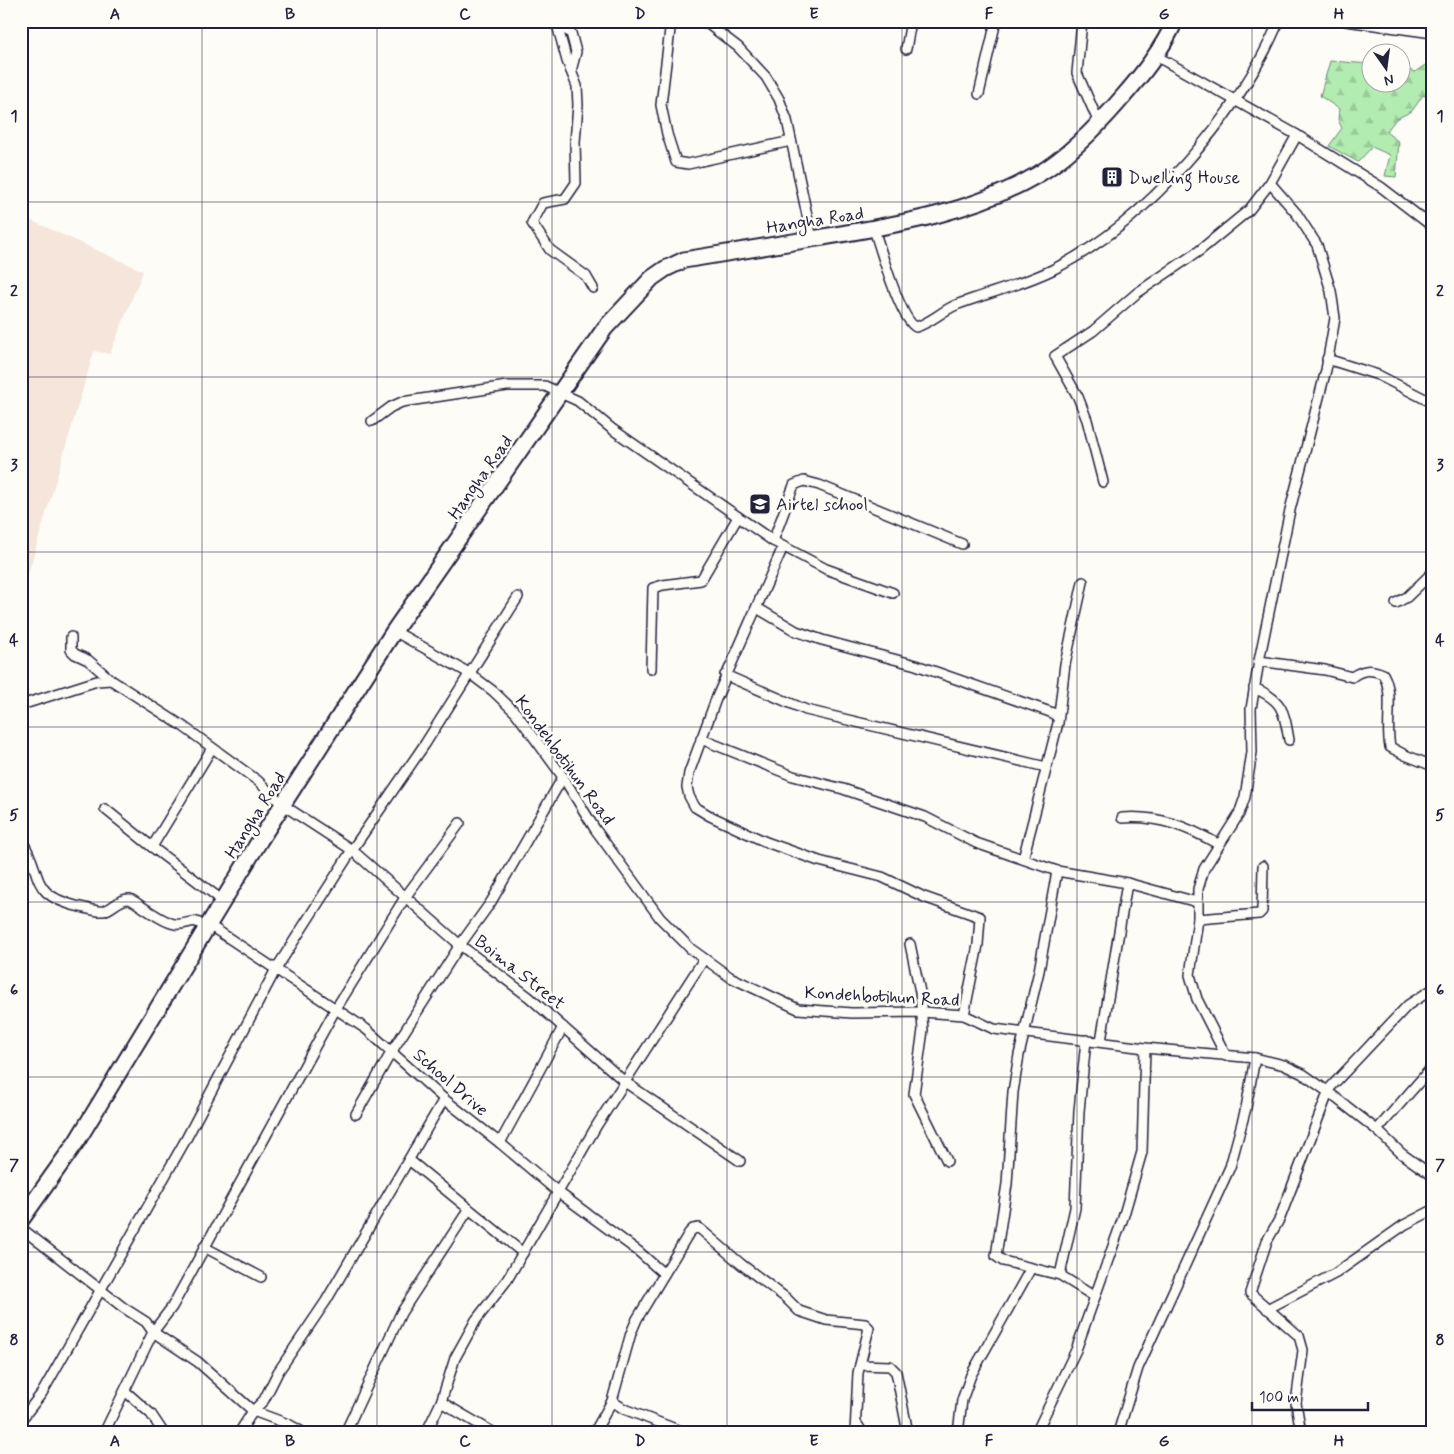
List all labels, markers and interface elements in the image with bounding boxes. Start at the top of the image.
text: A [110,4,120,25]
text: B [285,4,295,25]
text: C [459,4,471,25]
text: D [634,4,646,25]
text: E [809,4,819,25]
text: F [985,4,994,25]
text: G [1159,4,1170,25]
text: H [1334,4,1345,25]
north arrow [1362,42,1412,92]
text: N [1382,70,1396,90]
text: 1 [10,106,18,127]
text: 1 [1436,106,1444,127]
building icon: Dwelling House [1100,165,1124,189]
place label: Dwelling House [1128,166,1240,192]
street label: Hangha Road [765,201,866,242]
text: 2 [10,281,18,302]
text: 2 [1436,281,1444,302]
street label: Hangha Road [443,430,520,525]
text: 3 [10,455,18,476]
text: 3 [1436,455,1444,476]
school or university icon: Airtel school [748,492,772,516]
place label: Airtel school [776,493,868,517]
text: 4 [9,630,19,651]
text: 4 [1435,630,1445,651]
street label: Kondehbotihun Road [509,691,619,830]
street label: Hangha Road [220,768,293,864]
text: 5 [9,805,19,826]
text: 5 [1435,805,1445,826]
street label: Boima Street [469,930,570,1016]
text: 6 [10,980,18,1001]
text: 6 [1436,980,1444,1001]
street label: Kondehbotihun Road [804,981,960,1013]
street label: School Drive [408,1043,493,1122]
text: 7 [9,1155,19,1176]
text: 7 [1435,1155,1445,1176]
text: 8 [9,1330,19,1351]
text: 8 [1435,1330,1445,1351]
scale bar [1252,1379,1368,1411]
text: 100 m [1259,1388,1299,1408]
text: A [110,1431,120,1452]
text: B [285,1431,295,1452]
text: C [459,1431,471,1452]
text: D [634,1431,646,1452]
text: E [809,1431,819,1452]
text: F [985,1431,994,1452]
text: G [1159,1431,1170,1452]
text: H [1334,1431,1345,1452]

